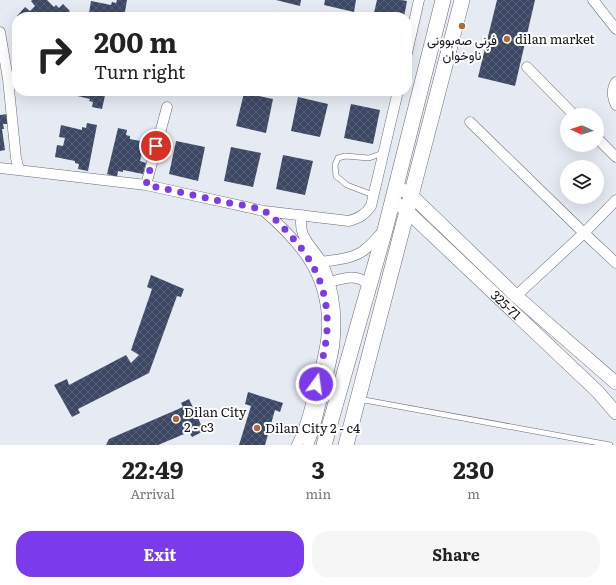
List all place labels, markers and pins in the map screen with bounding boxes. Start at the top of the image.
marker: فڕنی صەبوونی ناوخوان [457,21,467,31]
place label: dilan market [515,29,595,48]
place label: فڕنی صەبوونی ناوخوان [427,30,497,64]
marker: dilan market [502,34,512,44]
pin [139,129,173,163]
place label: Dilan City 2 - c3 [184,402,247,436]
marker: Dilan City 2 - c3 [171,414,181,424]
place label: Dilan City 2 - c4 [265,418,360,437]
marker: Dilan City 2 - c4 [252,423,262,433]

